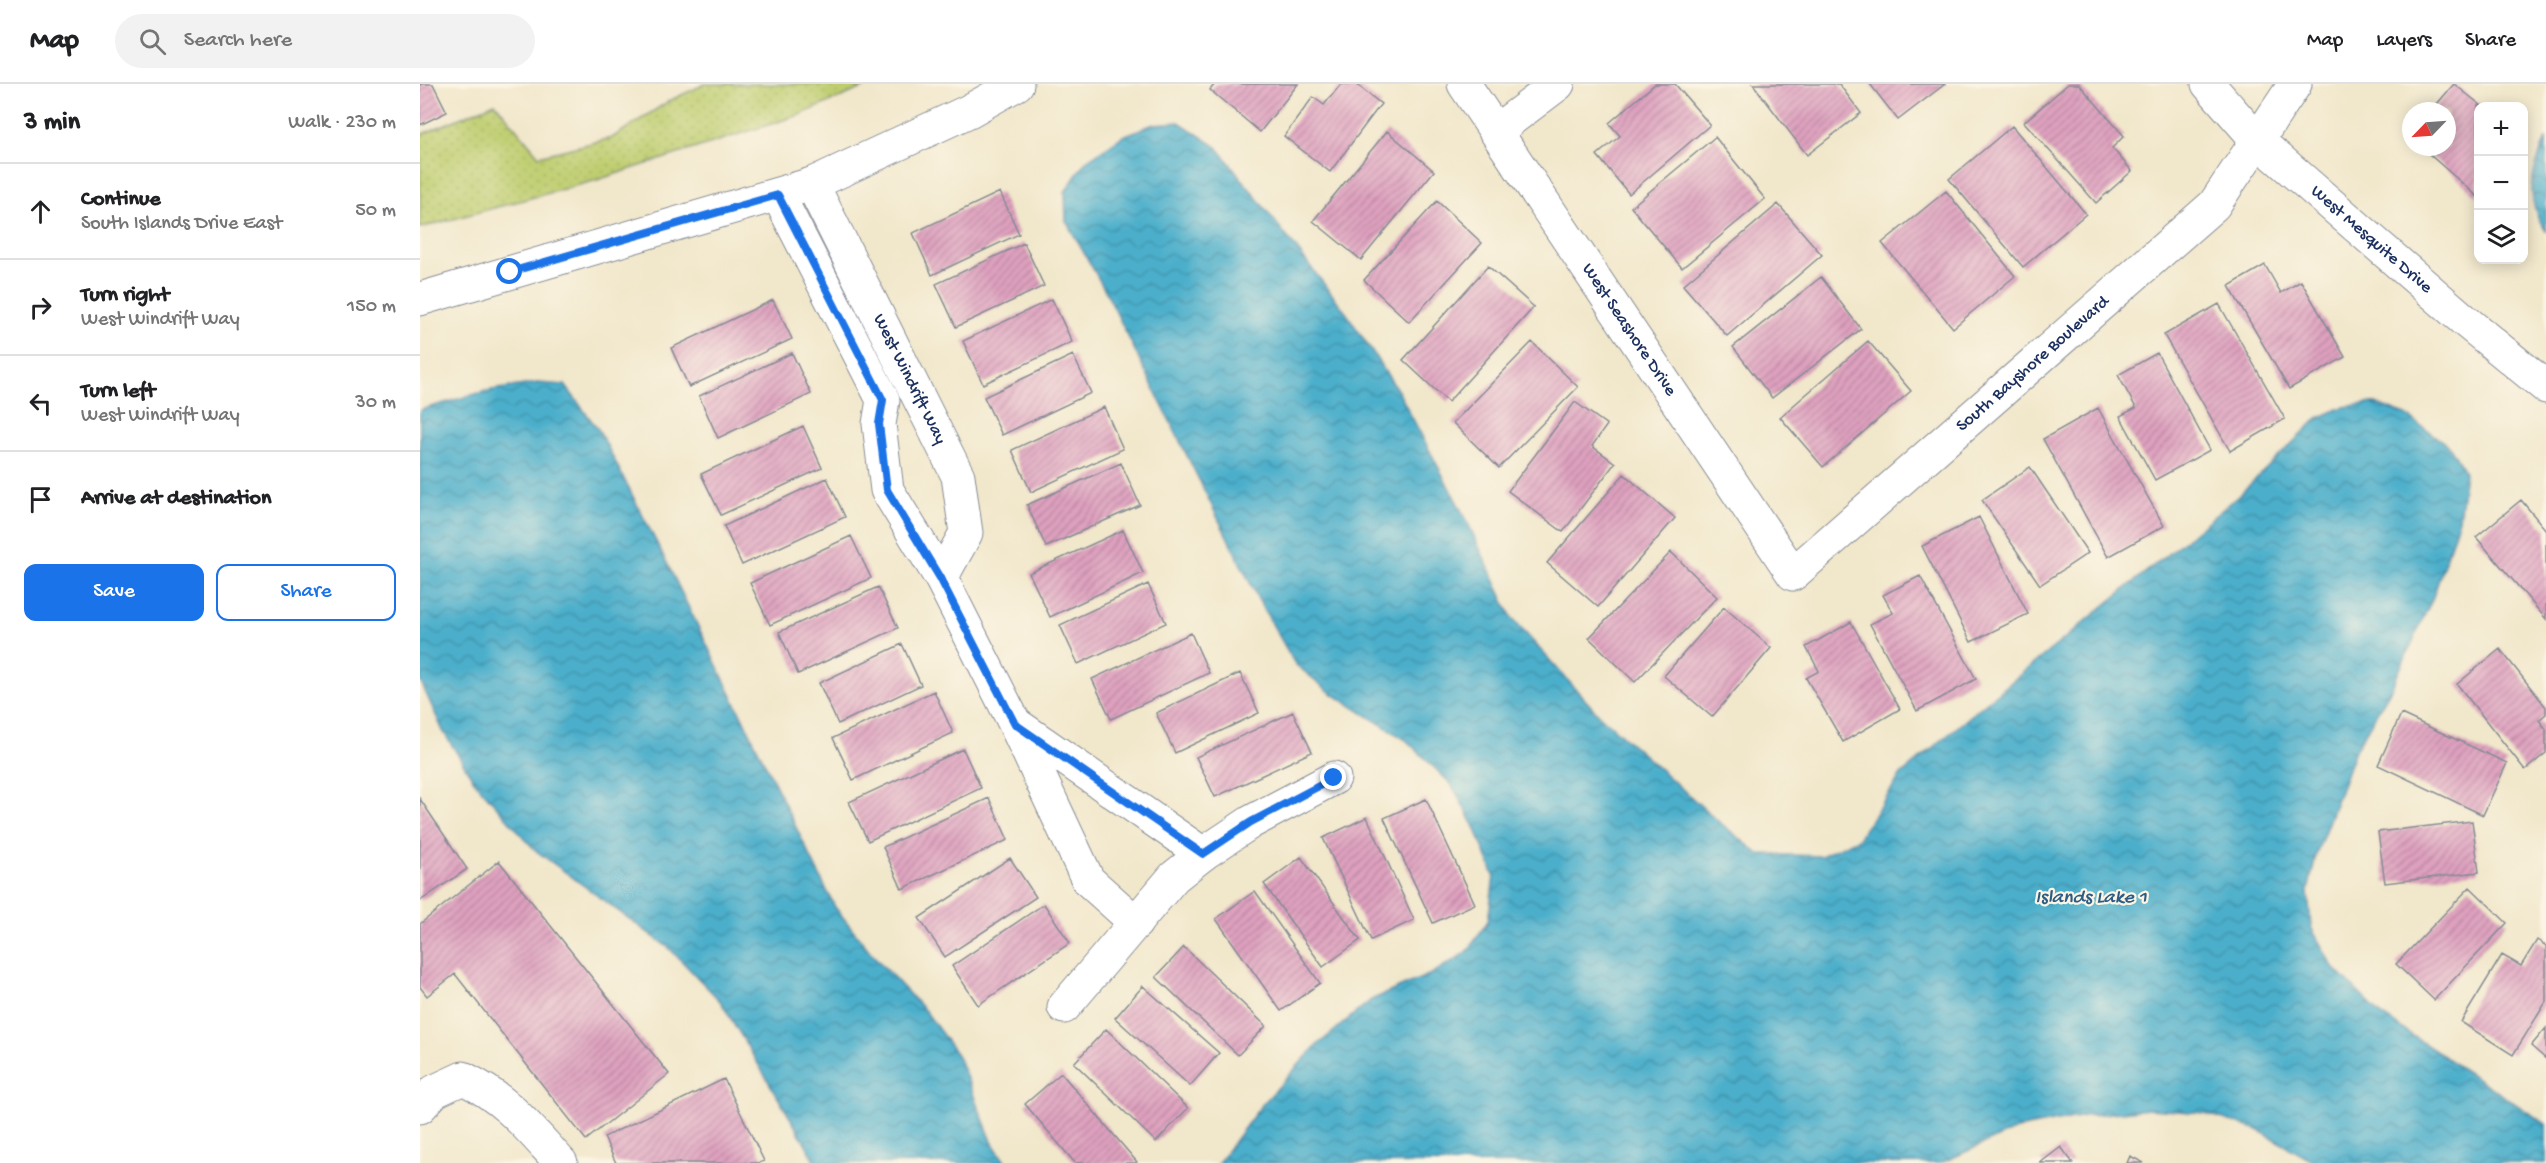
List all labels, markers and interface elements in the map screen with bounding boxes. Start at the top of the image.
search box [115,14,535,68]
text: Map [30,25,79,58]
icon: search [136,25,169,58]
text: Search here [184,28,292,54]
text: Map [2307,29,2343,54]
text: Layers [2376,29,2432,54]
text: Share [2465,29,2516,54]
north arrow [2402,102,2456,156]
map controls [2474,102,2528,264]
button: + [2474,102,2528,156]
text: 3 min [24,108,80,139]
text: Walk · 230 m [288,112,396,135]
button: − [2474,156,2528,210]
street label: West Mesquite Drive [2306,181,2437,299]
text: Continue [81,187,161,213]
icon: ahead [24,195,57,228]
text: 50 m [355,200,396,223]
button: layers [2474,210,2528,264]
text: South Islands Drive East [81,213,282,236]
route start [496,258,522,284]
street label: West Seashore Drive [1577,259,1681,401]
text: Turn right [81,283,169,309]
street label: South Bayshore Boulevard [1952,290,2115,436]
icon: right [24,291,57,324]
text: 150 m [347,296,396,319]
text: West Windrift Way [81,309,240,332]
street label: West Windrift Way [868,310,951,448]
text: Turn left [81,379,155,405]
icon: left [24,387,57,420]
text: 30 m [355,392,396,415]
text: West Windrift Way [81,405,240,428]
icon: arrive [24,483,57,516]
text: Arrive at destination [81,486,271,512]
button: Save [24,564,204,621]
button: Share [216,564,396,621]
route end [1320,764,1346,790]
water label: Islands Lake 1 [2035,887,2147,910]

